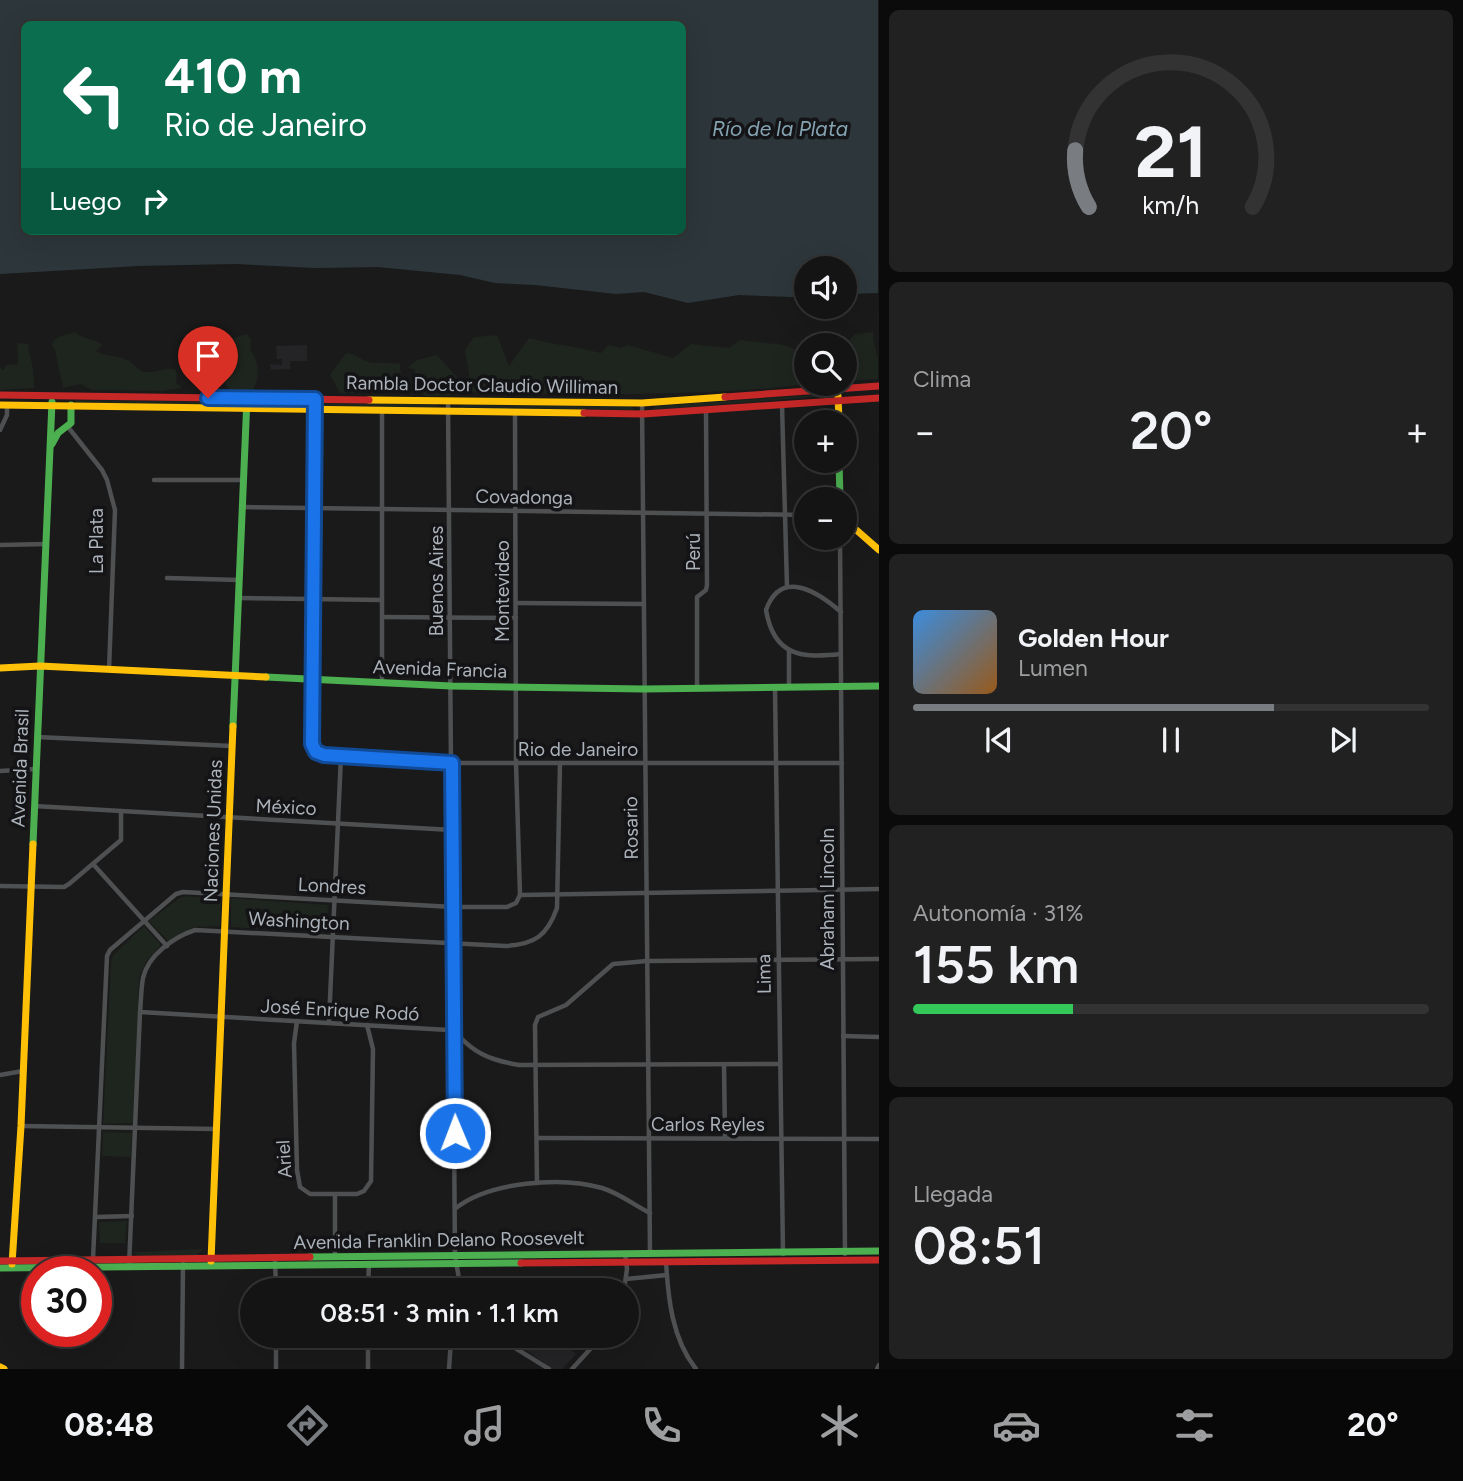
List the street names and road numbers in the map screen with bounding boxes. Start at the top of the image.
street label: Rambla Doctor Claudio Williman [346,371,618,399]
street label: Covadonga [475,485,573,509]
street label: La Plata [85,508,108,574]
street label: Buenos Aires [425,526,448,636]
street label: Perú [682,533,705,571]
street label: Montevideo [491,540,514,642]
street label: Avenida Francia [372,655,508,683]
street label: Avenida Brasil [6,708,34,828]
street label: Rio de Janeiro [518,738,638,761]
street label: Naciones Unidas [199,759,227,903]
street label: México [255,794,317,820]
street label: Rosario [619,796,643,860]
street label: Abraham Lincoln [816,828,839,970]
street label: Londres [297,873,367,899]
street label: Washington [248,907,350,935]
street label: Lima [752,954,776,994]
street label: José Enrique Rodó [260,994,420,1026]
street label: Carlos Reyles [651,1113,765,1136]
street label: Ariel [271,1139,297,1179]
street label: Avenida Franklin Delano Roosevelt [293,1226,585,1254]

